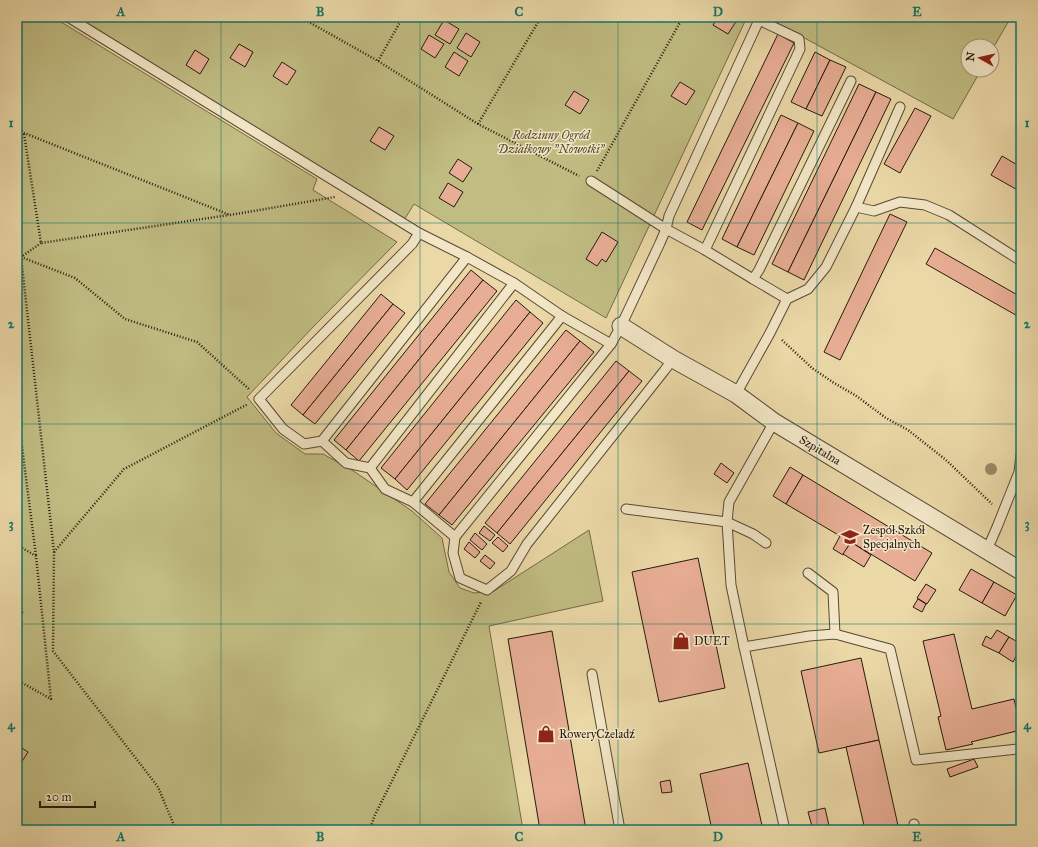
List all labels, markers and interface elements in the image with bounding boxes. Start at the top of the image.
text: A [116,4,126,20]
text: B [316,4,325,20]
text: C [515,4,524,20]
text: D [713,4,723,20]
text: E [912,4,922,20]
north arrow [960,38,1000,78]
text: N [964,50,978,62]
text: 1 [8,115,14,131]
text: 1 [1024,115,1030,131]
park label: Rodzinny Ogród Działkowy "Nowotki" [498,128,606,156]
text: 2 [8,316,15,332]
text: 2 [1024,316,1031,332]
street label: Szpitalna [797,432,844,468]
text: 3 [8,516,14,532]
text: 3 [1024,516,1030,532]
place label: Zespół Szkół Specjalnych [863,523,926,551]
school or university icon: Zespół Szkół Specjalnych [840,527,860,547]
shop icon: DUET [671,631,691,651]
place label: DUET [694,634,730,648]
text: 4 [7,717,15,733]
text: 4 [1023,717,1031,733]
shop icon: RoweryCzeladź [536,724,556,744]
place label: RoweryCzeladź [559,727,635,741]
scale bar [40,783,95,809]
text: 20 m [46,790,72,804]
text: A [116,829,126,845]
text: B [316,829,325,845]
text: C [515,829,524,845]
text: D [713,829,723,845]
text: E [912,829,922,845]

